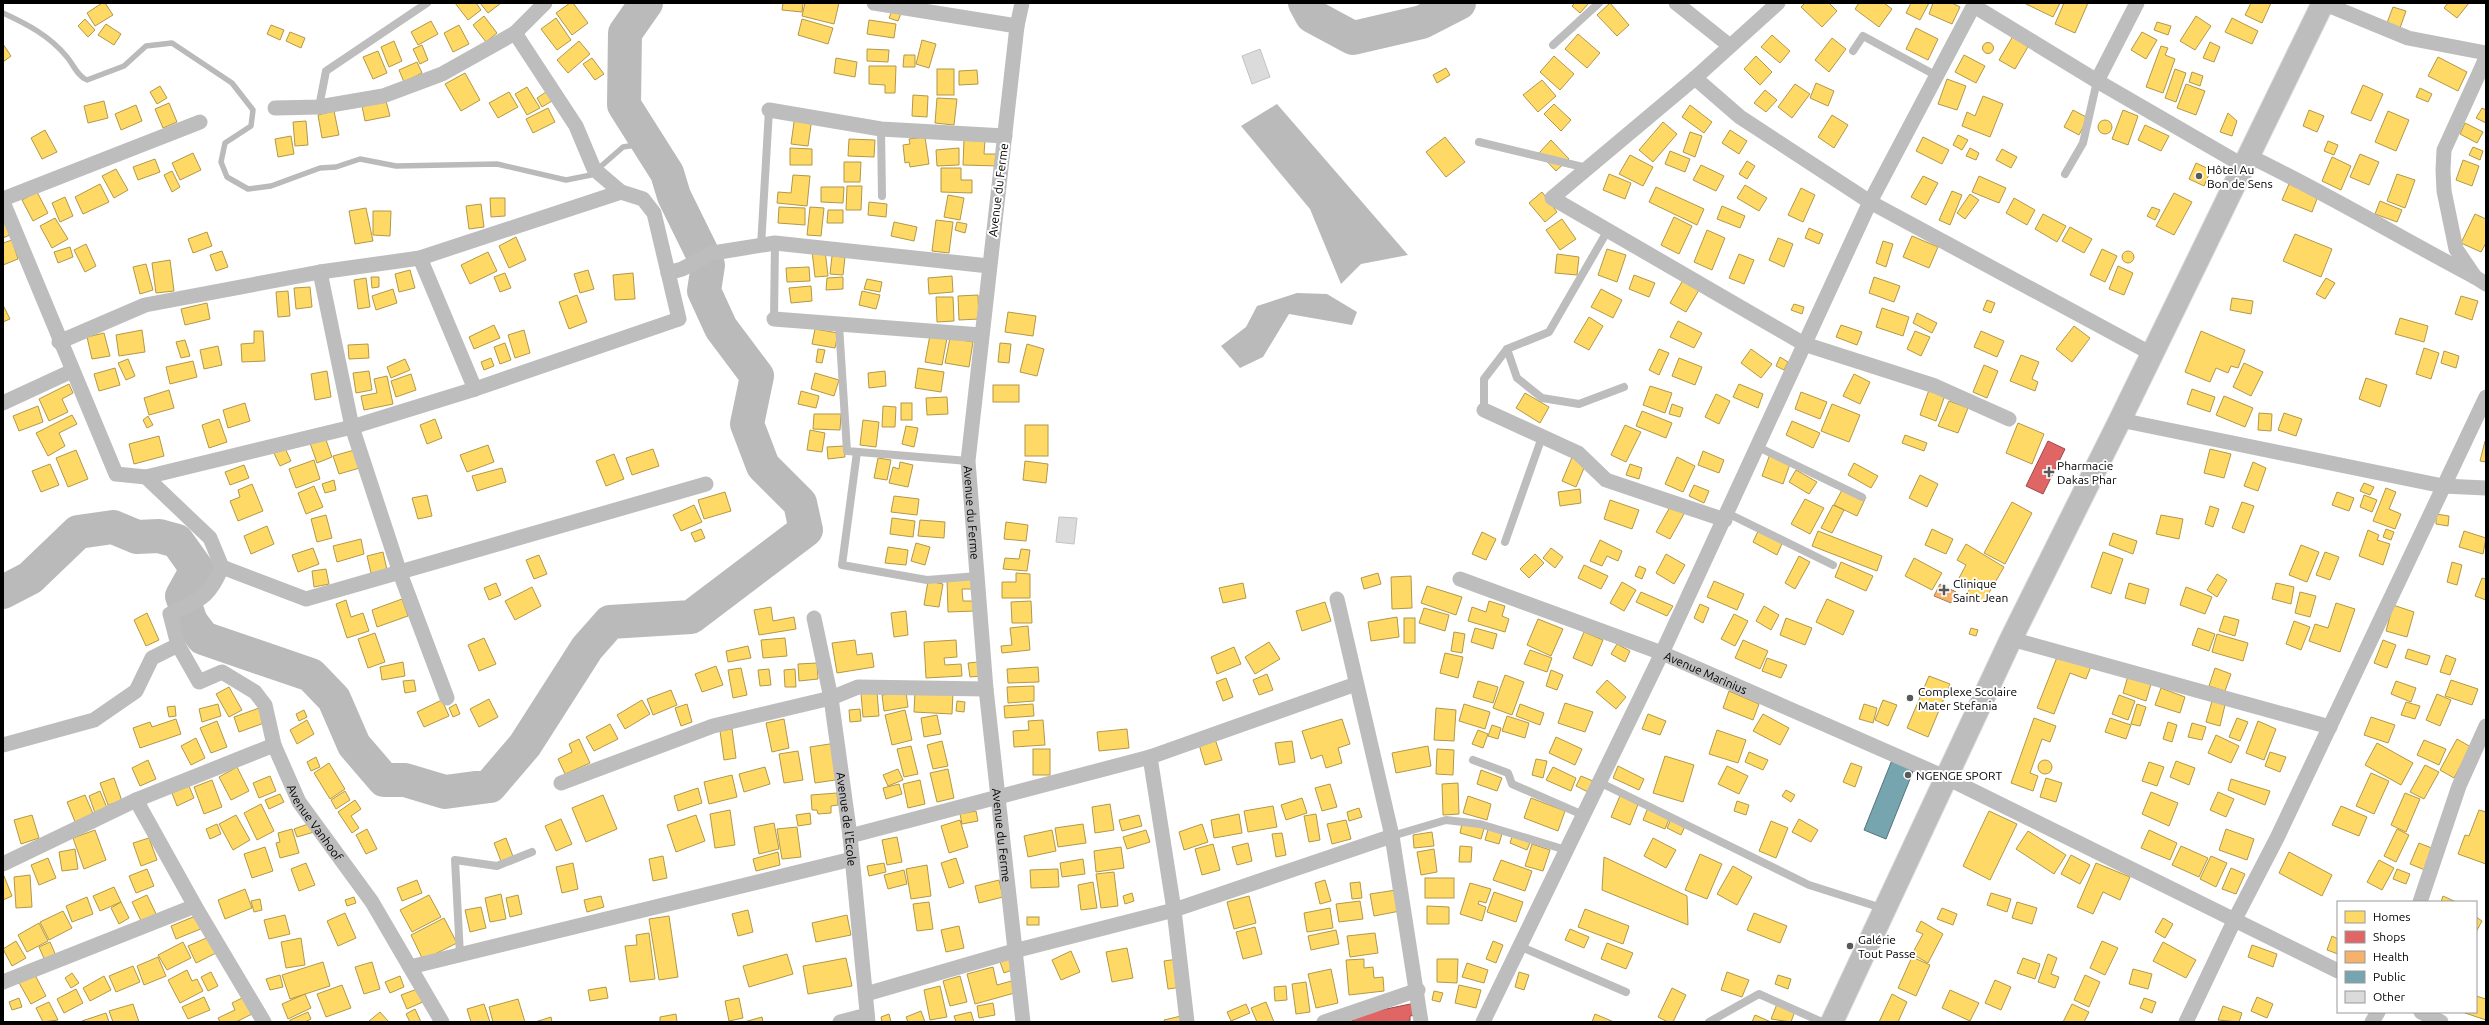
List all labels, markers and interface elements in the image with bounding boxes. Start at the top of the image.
street label: Avenue du Ferme [986,142,1010,238]
place label: Hôtel Au Bon de Sens [2207,163,2273,190]
marker: Hôtel Au Bon de Sens [2194,171,2204,181]
place label: Pharmacie Dakas Phar [2057,459,2117,486]
street label: Avenue du Ferme [962,465,982,560]
marker: Pharmacie Dakas Phar [2044,467,2054,477]
place label: Clinique Saint Jean [1953,577,2008,604]
marker: Clinique Saint Jean [1938,584,1950,596]
street label: Avenue Marinius [1662,648,1749,696]
place label: Complexe Scolaire Mater Stefania [1918,685,2017,712]
marker: Complexe Scolaire Mater Stefania [1905,693,1915,703]
place label: NGENGE SPORT [1916,769,2003,782]
marker: NGENGE SPORT [1903,770,1913,780]
street label: Avenue de l'Ecole [835,771,859,867]
street label: Avenue Vanhoof [285,782,346,863]
street label: Avenue du Ferme [991,788,1014,883]
legend [2337,901,2477,1013]
text: Homes [2373,910,2411,923]
text: Shops [2373,930,2405,943]
place label: Galérie Tout Passe [1858,933,1916,960]
marker: Galérie Tout Passe [1845,941,1855,951]
text: Health [2373,950,2409,963]
text: Public [2373,970,2406,983]
text: Other [2373,990,2406,1003]

